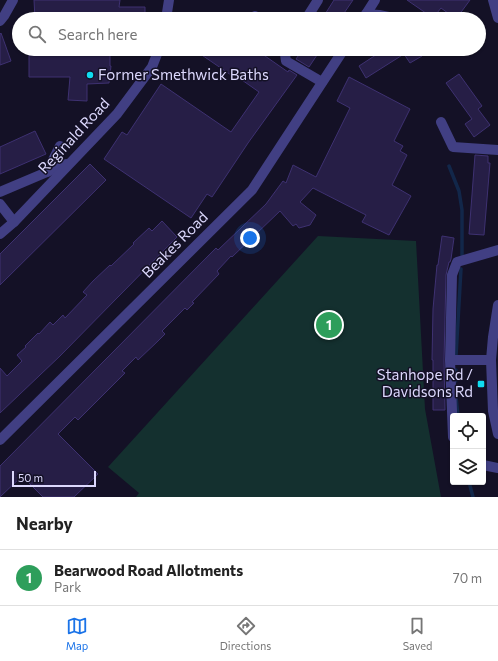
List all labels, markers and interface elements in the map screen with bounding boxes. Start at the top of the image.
search box [12,12,486,56]
icon: search [26,23,48,45]
text: Search here [58,25,137,43]
place label: Former Smethwick Baths [98,65,269,83]
marker: Former Smethwick Baths [85,70,95,80]
street label: Reginald Road [34,94,113,177]
street label: Beakes Road [138,208,211,281]
your location [240,228,260,248]
pin: 1 [316,310,342,340]
place label: Stanhope Rd / Davidsons Rd [377,365,473,400]
marker: Stanhope Rd / Davidsons Rd [476,379,486,389]
map controls [450,413,486,485]
button: locate [450,413,486,449]
button: layers [450,449,486,485]
scale bar [12,469,96,488]
text: 50 m [18,471,43,484]
text: Nearby [16,513,73,534]
text: Bearwood Road Allotments [54,561,243,579]
text: 1 [26,570,32,586]
text: 70 m [453,570,482,586]
text: Park [54,579,81,595]
tab: Map [66,615,88,652]
tab: Directions [220,615,271,652]
tab: Saved [403,615,432,652]

